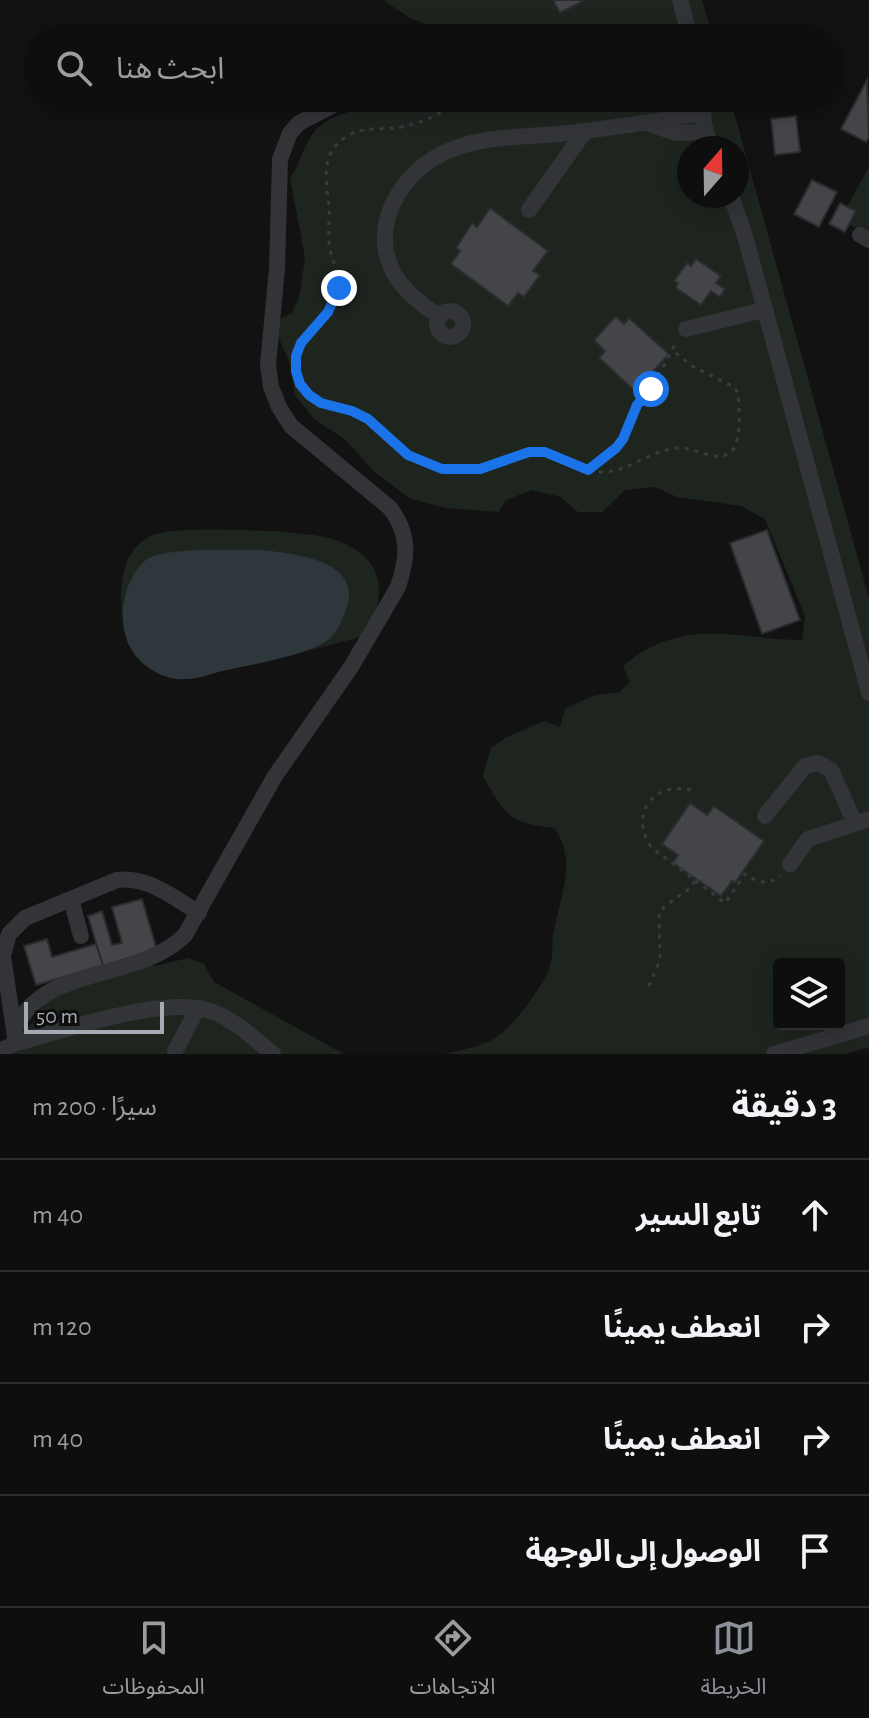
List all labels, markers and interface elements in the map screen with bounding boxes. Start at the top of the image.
search box [24,24,845,112]
icon: search [52,46,96,90]
text: ابحث هنا [116,54,224,84]
north arrow [677,136,749,208]
route end [321,270,357,306]
route start [633,371,669,407]
map controls [773,958,845,1030]
button: layers [773,958,845,1030]
scale bar [24,998,164,1034]
text: 50 m [36,1005,78,1027]
text: 3 دقيقة [732,1090,837,1124]
text: سيرًا · 200 m [32,1094,157,1120]
icon: ahead [793,1193,837,1237]
text: تابع السير [636,1201,761,1231]
text: 40 m [32,1202,83,1228]
icon: right [793,1305,837,1349]
text: انعطف يمينًا [603,1313,761,1343]
text: 120 m [32,1314,92,1340]
icon: right [793,1417,837,1461]
text: انعطف يمينًا [603,1425,761,1455]
text: 40 m [32,1426,83,1452]
icon: arrive [793,1529,837,1573]
text: الوصول إلى الوجهة [525,1537,761,1567]
tab: المحفوظات [103,1616,205,1710]
tab: الاتجاهات [410,1616,496,1710]
tab: الخريطة [701,1616,767,1710]

